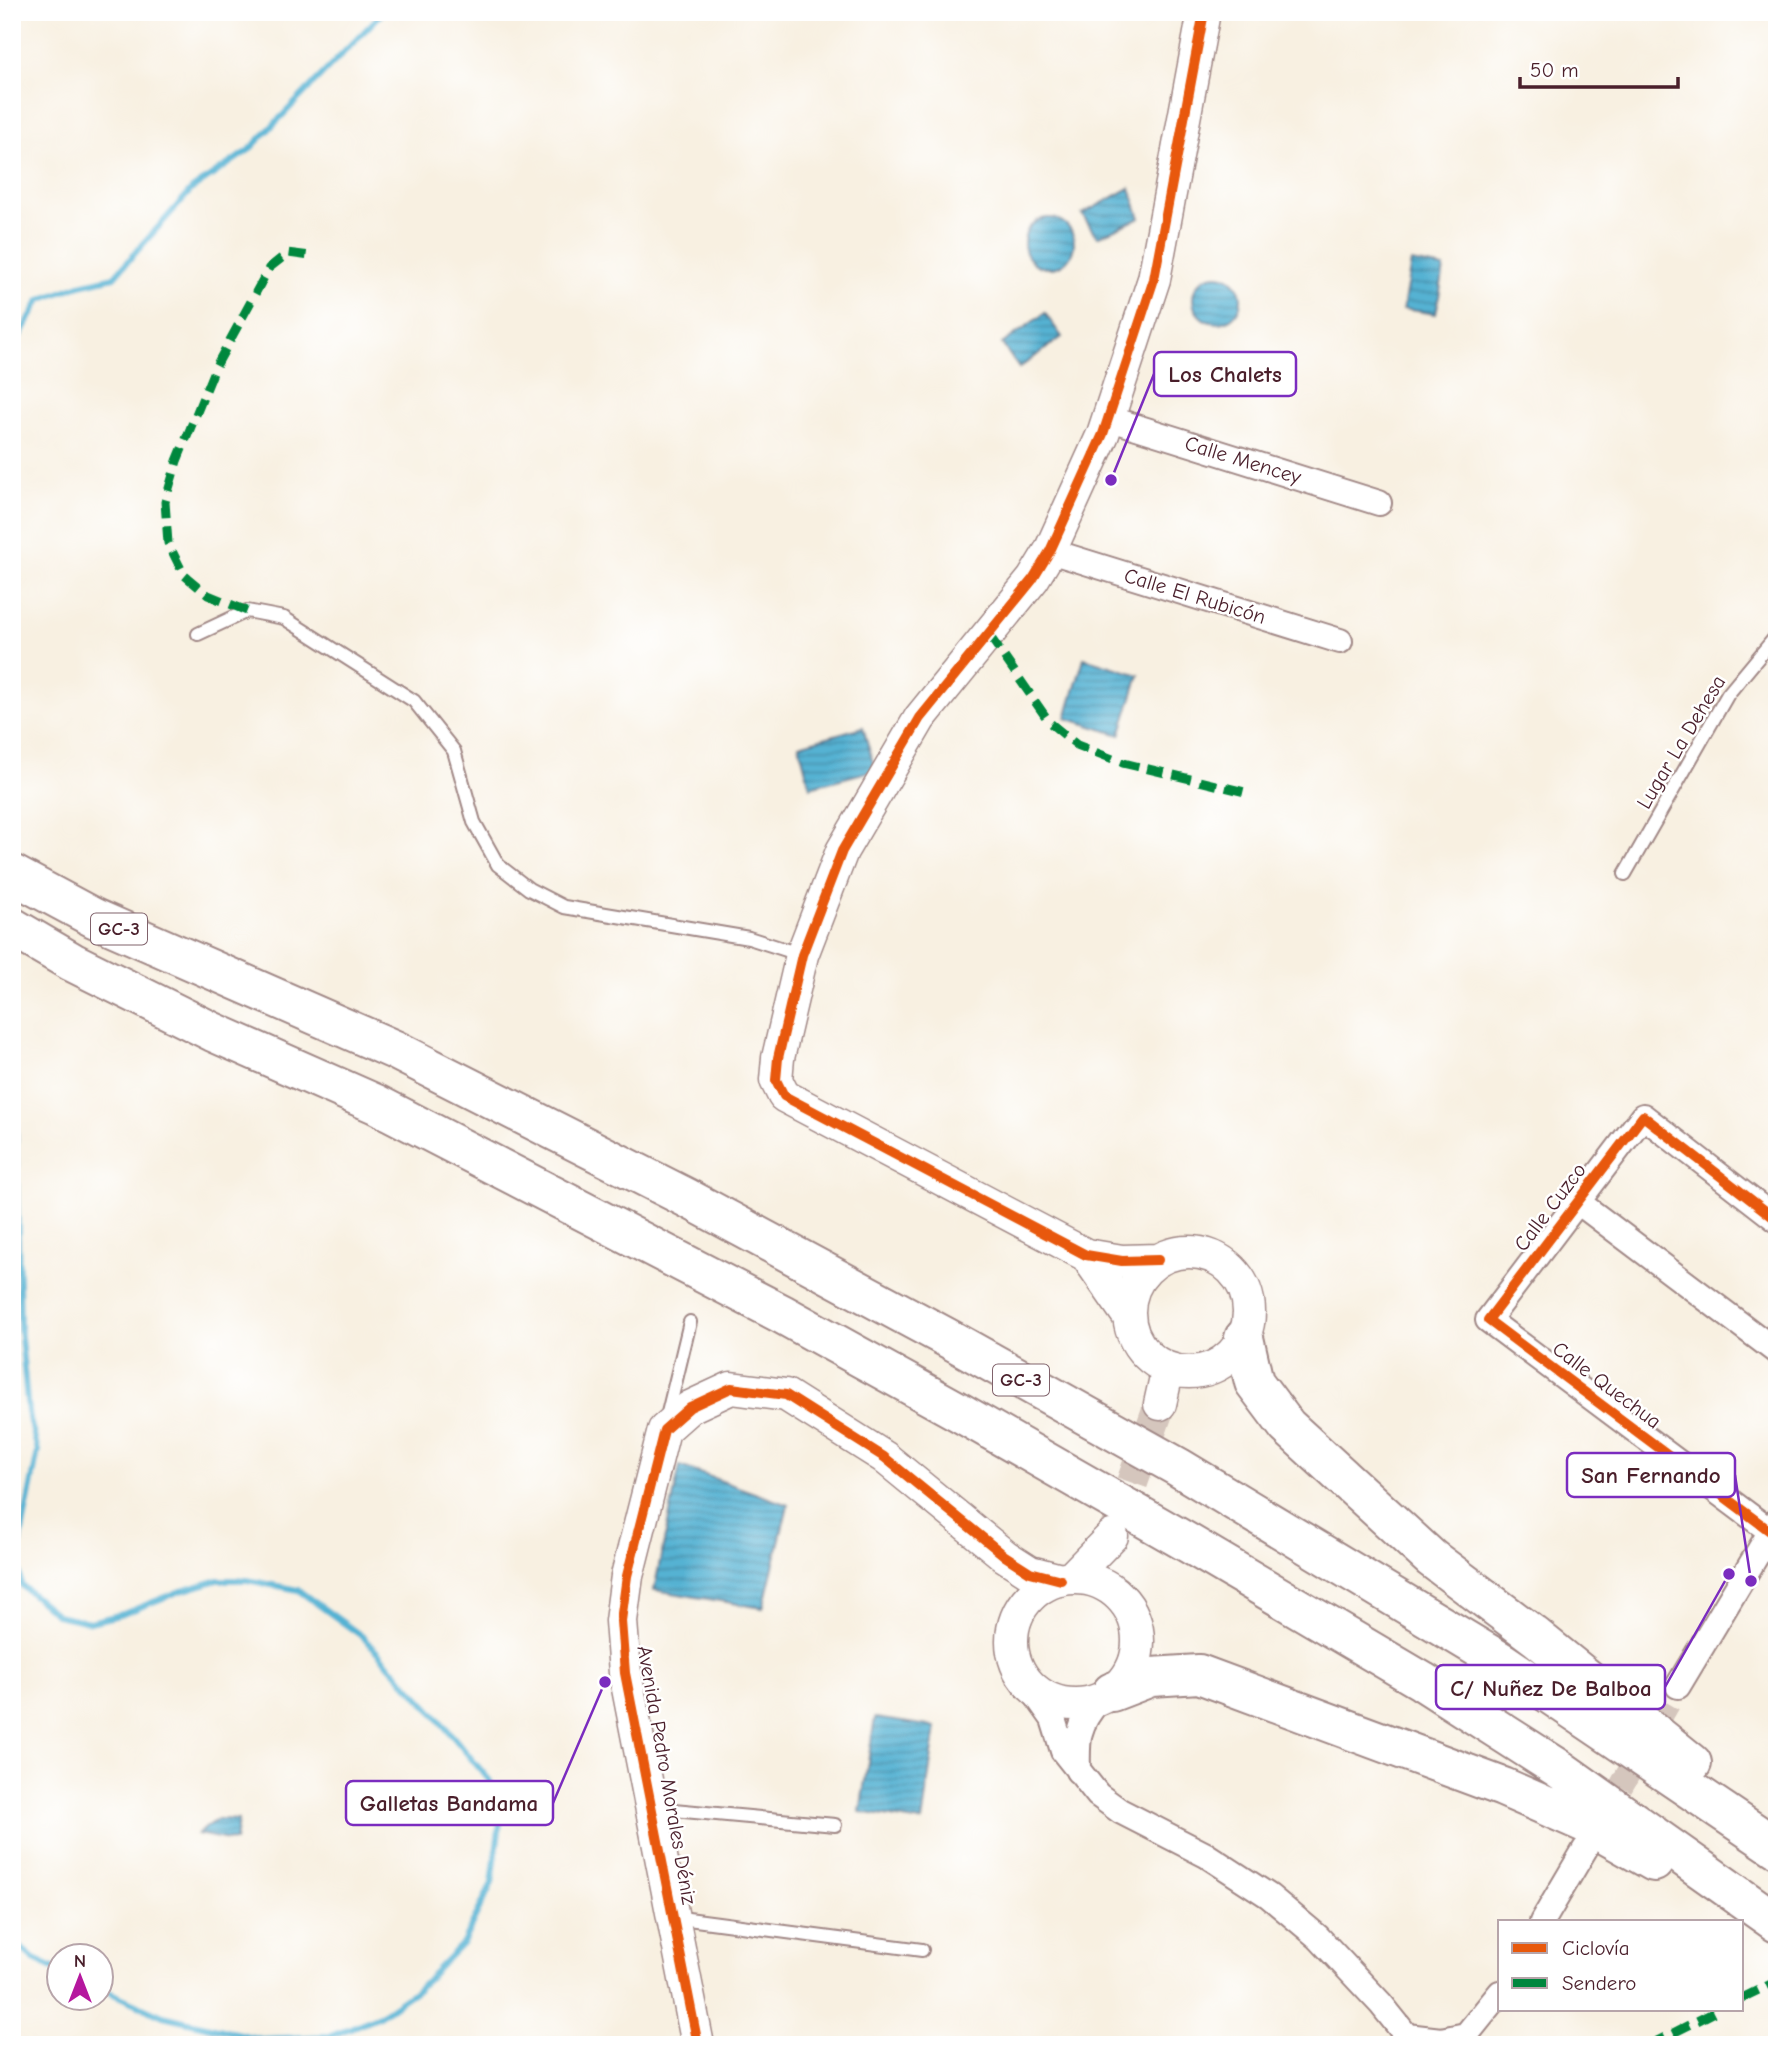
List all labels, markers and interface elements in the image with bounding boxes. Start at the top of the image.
scale bar [1520,46,1677,90]
text: 50 m [1530,58,1579,82]
callout: Los Chalets [1154,352,1296,396]
text: Los Chalets [1168,361,1282,388]
street label: Calle Mencey [1182,431,1305,489]
street label: Calle El Rubicón [1121,563,1269,629]
street label: Lugar La Dehesa [1632,671,1730,813]
road number: GC-3 [91,914,147,945]
street label: Calle Cuzco [1509,1158,1591,1256]
street label: Calle Quechua [1548,1336,1666,1434]
road number: GC-3 [993,1364,1049,1396]
callout: San Fernando [1567,1453,1735,1497]
text: San Fernando [1581,1462,1721,1489]
street label: Avenida Pedro Morales Déniz [632,1644,702,1906]
callout: C/ Nuñez De Balboa [1436,1665,1665,1709]
text: C/ Nuñez De Balboa [1450,1675,1652,1702]
callout: Galletas Bandama [346,1781,553,1825]
text: Galletas Bandama [360,1790,538,1817]
legend [1498,1920,1744,2011]
text: Ciclovía [1562,1936,1630,1960]
north arrow [46,1941,116,2011]
text: N [74,1950,86,1972]
text: Sendero [1562,1971,1636,1995]

